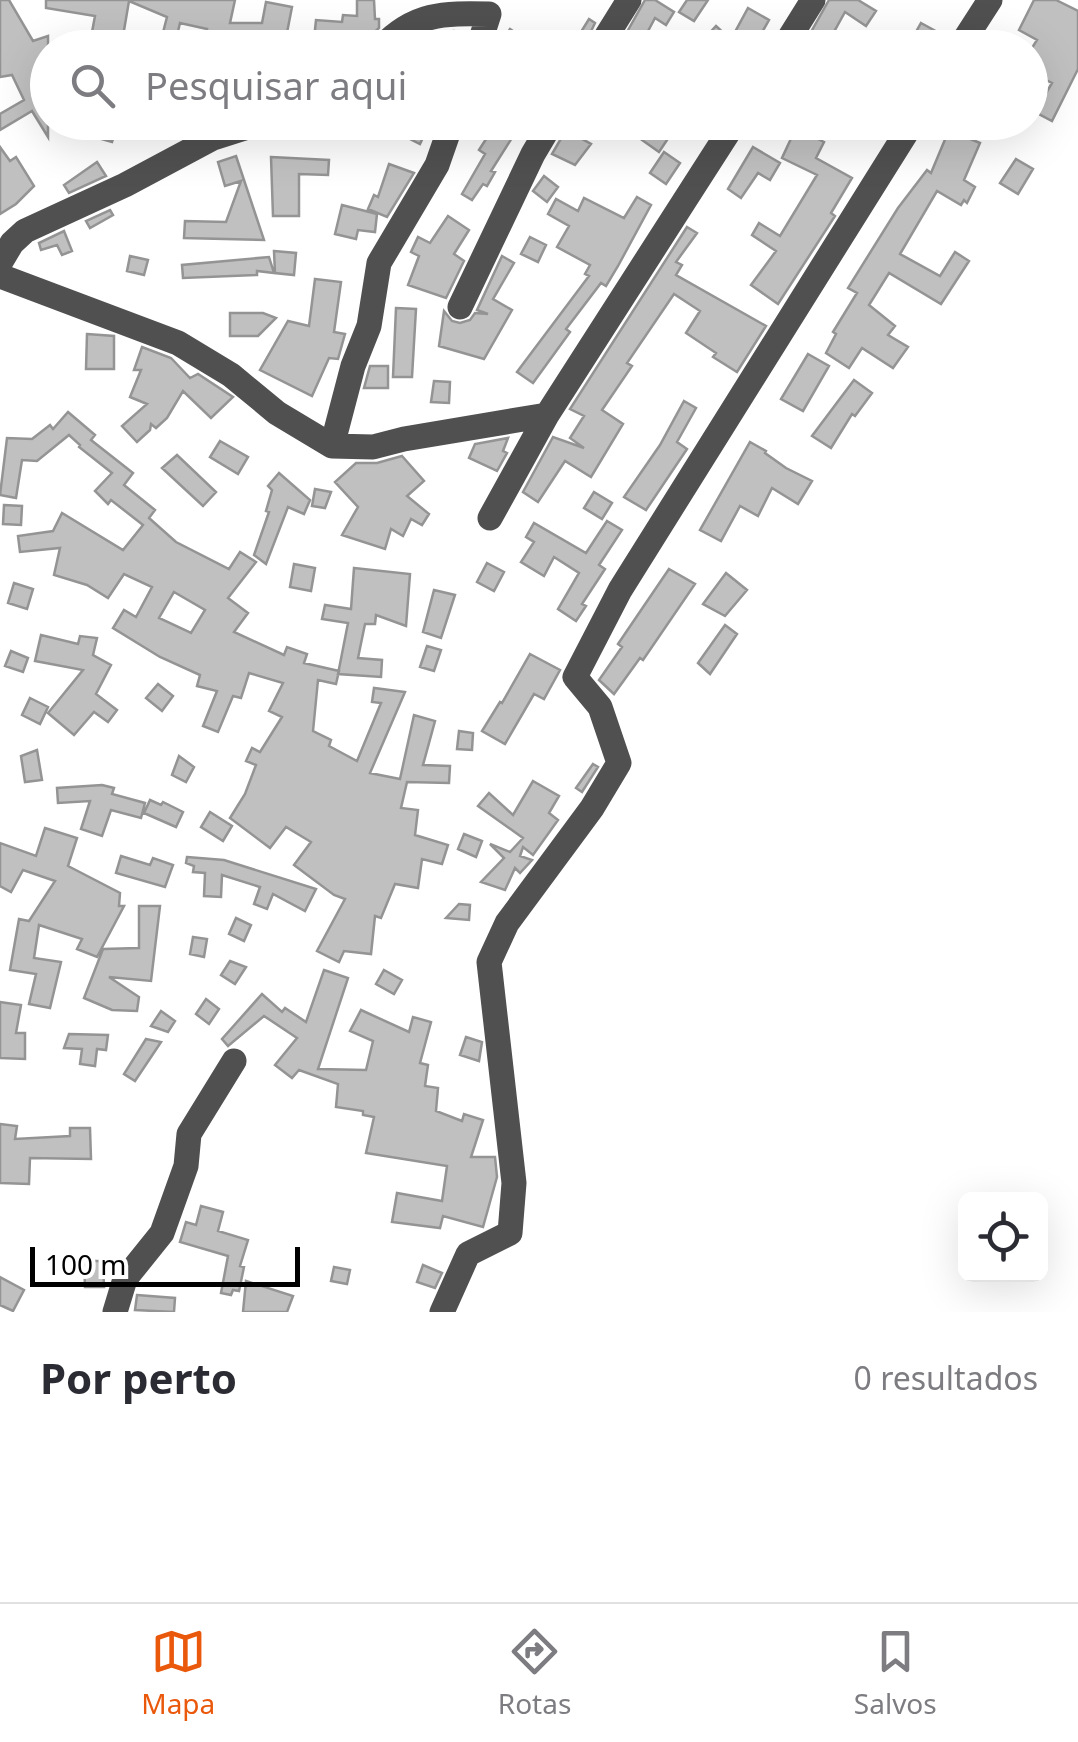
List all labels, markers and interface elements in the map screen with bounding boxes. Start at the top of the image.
search box [30,30,1048,140]
icon: search [65,58,120,113]
text: Pesquisar aqui [145,59,407,111]
map controls [958,1192,1048,1282]
button: locate [958,1192,1048,1282]
scale bar [30,1242,300,1286]
text: 100 m [45,1245,127,1283]
text: Por perto [40,1349,237,1406]
text: 0 resultados [854,1356,1038,1399]
tab: Mapa [141,1624,215,1722]
tab: Rotas [498,1624,571,1722]
tab: Salvos [854,1624,937,1722]

